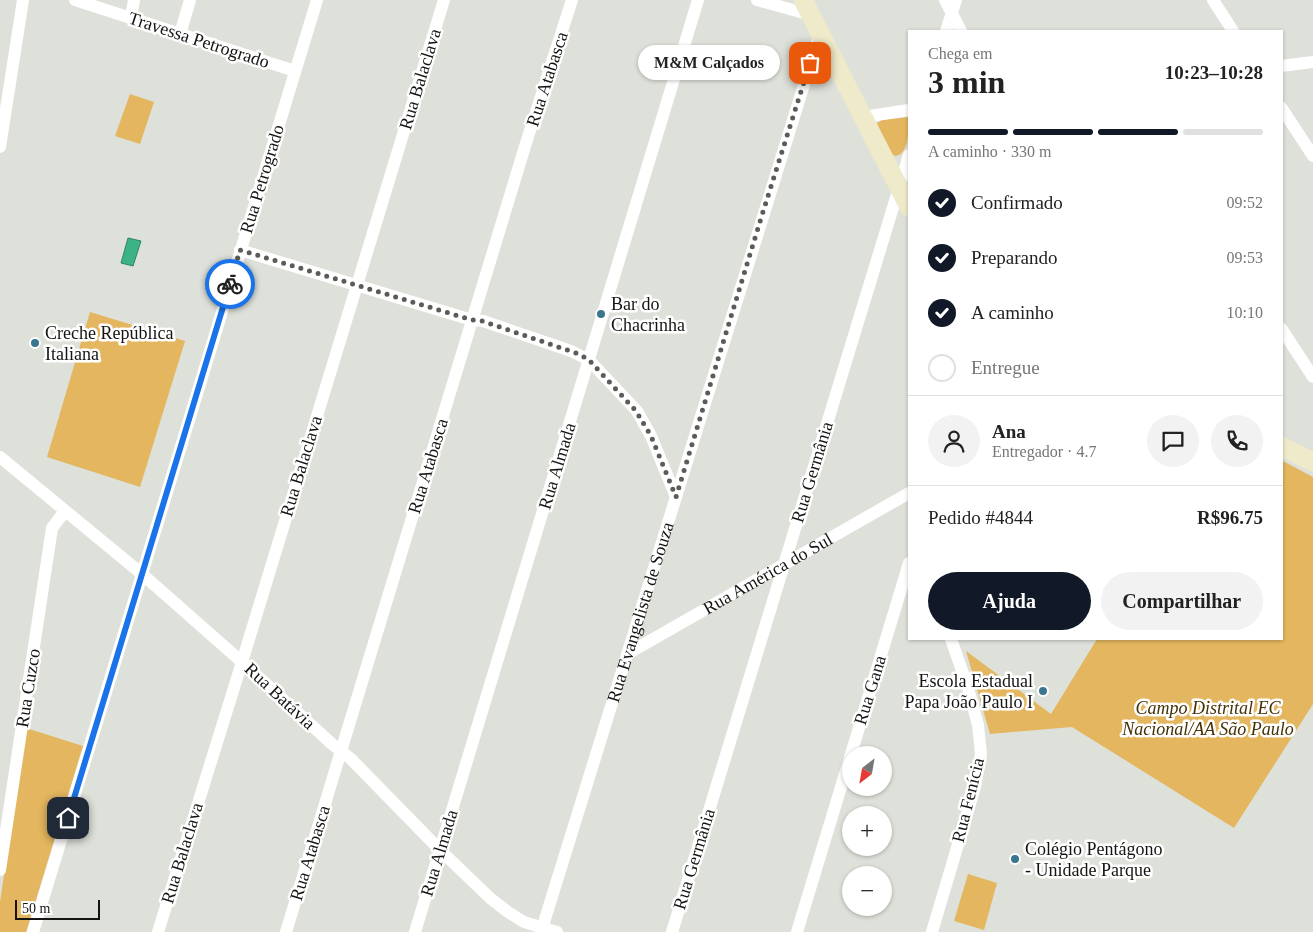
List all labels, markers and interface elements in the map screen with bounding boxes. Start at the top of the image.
street label: Travessa Petrogrado [126,8,272,72]
street label: Rua Balaclava [395,26,445,132]
street label: Rua Atabasca [522,29,572,129]
pin [789,42,831,84]
text: Chega em [928,45,992,62]
callout: M&M Calçados [638,46,780,80]
icon: bag [796,49,824,77]
text: M&M Calçados [654,54,764,71]
text: 10:23–10:28 [1165,62,1263,83]
text: 3 min [928,64,1005,100]
street label: Rua Petrogrado [236,122,288,236]
text: A caminho · 330 m [928,143,1052,160]
icon: check [928,189,956,217]
text: Confirmado [971,192,1063,213]
text: 09:52 [1227,194,1263,211]
icon: check [928,244,956,272]
text: Preparando [971,247,1058,268]
text: 09:53 [1227,249,1263,266]
courier [205,259,255,309]
icon: bike [216,270,244,298]
place label: Bar do Chacrinha [611,294,685,335]
icon: check [928,299,956,327]
text: A caminho [971,302,1054,323]
text: 10:10 [1227,304,1263,321]
marker: Bar do Chacrinha [595,308,607,320]
place label: Creche República Italiana [45,323,173,364]
marker: Creche República Italiana [29,337,41,349]
text: Entregue [971,357,1040,378]
street label: Rua Balaclava [276,413,326,519]
button: person [928,415,980,467]
button: chat [1147,415,1199,467]
button: phone [1211,415,1263,467]
street label: Rua Atabasca [404,416,452,516]
street label: Rua Germânia [787,419,837,525]
street label: Rua Almada [534,420,580,512]
text: Ana [992,421,1026,442]
text: Entregador · 4.7 [992,443,1096,460]
text: Pedido #4844 [928,507,1033,528]
text: R$96.75 [1197,507,1263,528]
street label: Rua Evangelista de Souza [603,520,678,705]
street label: Rua América do Sul [700,529,836,618]
button: Ajuda [928,572,1091,630]
button: Compartilhar [1101,572,1263,630]
street label: Rua Cuzco [12,647,44,729]
street label: Rua Gana [850,653,890,727]
street label: Rua Batávia [241,659,319,733]
place label: Escola Estadual Papa João Paulo I [905,671,1033,712]
marker: Escola Estadual Papa João Paulo I [1037,685,1049,697]
park label: Campo Distrital EC Nacional/AA São Paulo [1121,698,1294,739]
north arrow [842,746,892,796]
map controls [842,746,892,916]
street label: Rua Fenícia [948,756,988,844]
pin [47,797,89,839]
street label: Rua Balaclava [157,800,207,906]
street label: Rua Atabasca [286,803,334,903]
icon: home [54,804,82,832]
street label: Rua Germânia [669,806,719,912]
button: + [842,806,892,856]
street label: Rua Almada [416,807,462,899]
place label: Colégio Pentágono - Unidade Parque [1025,839,1163,880]
marker: Colégio Pentágono - Unidade Parque [1009,853,1021,865]
button: − [842,866,892,916]
scale bar [15,897,100,920]
text: 50 m [22,901,50,916]

